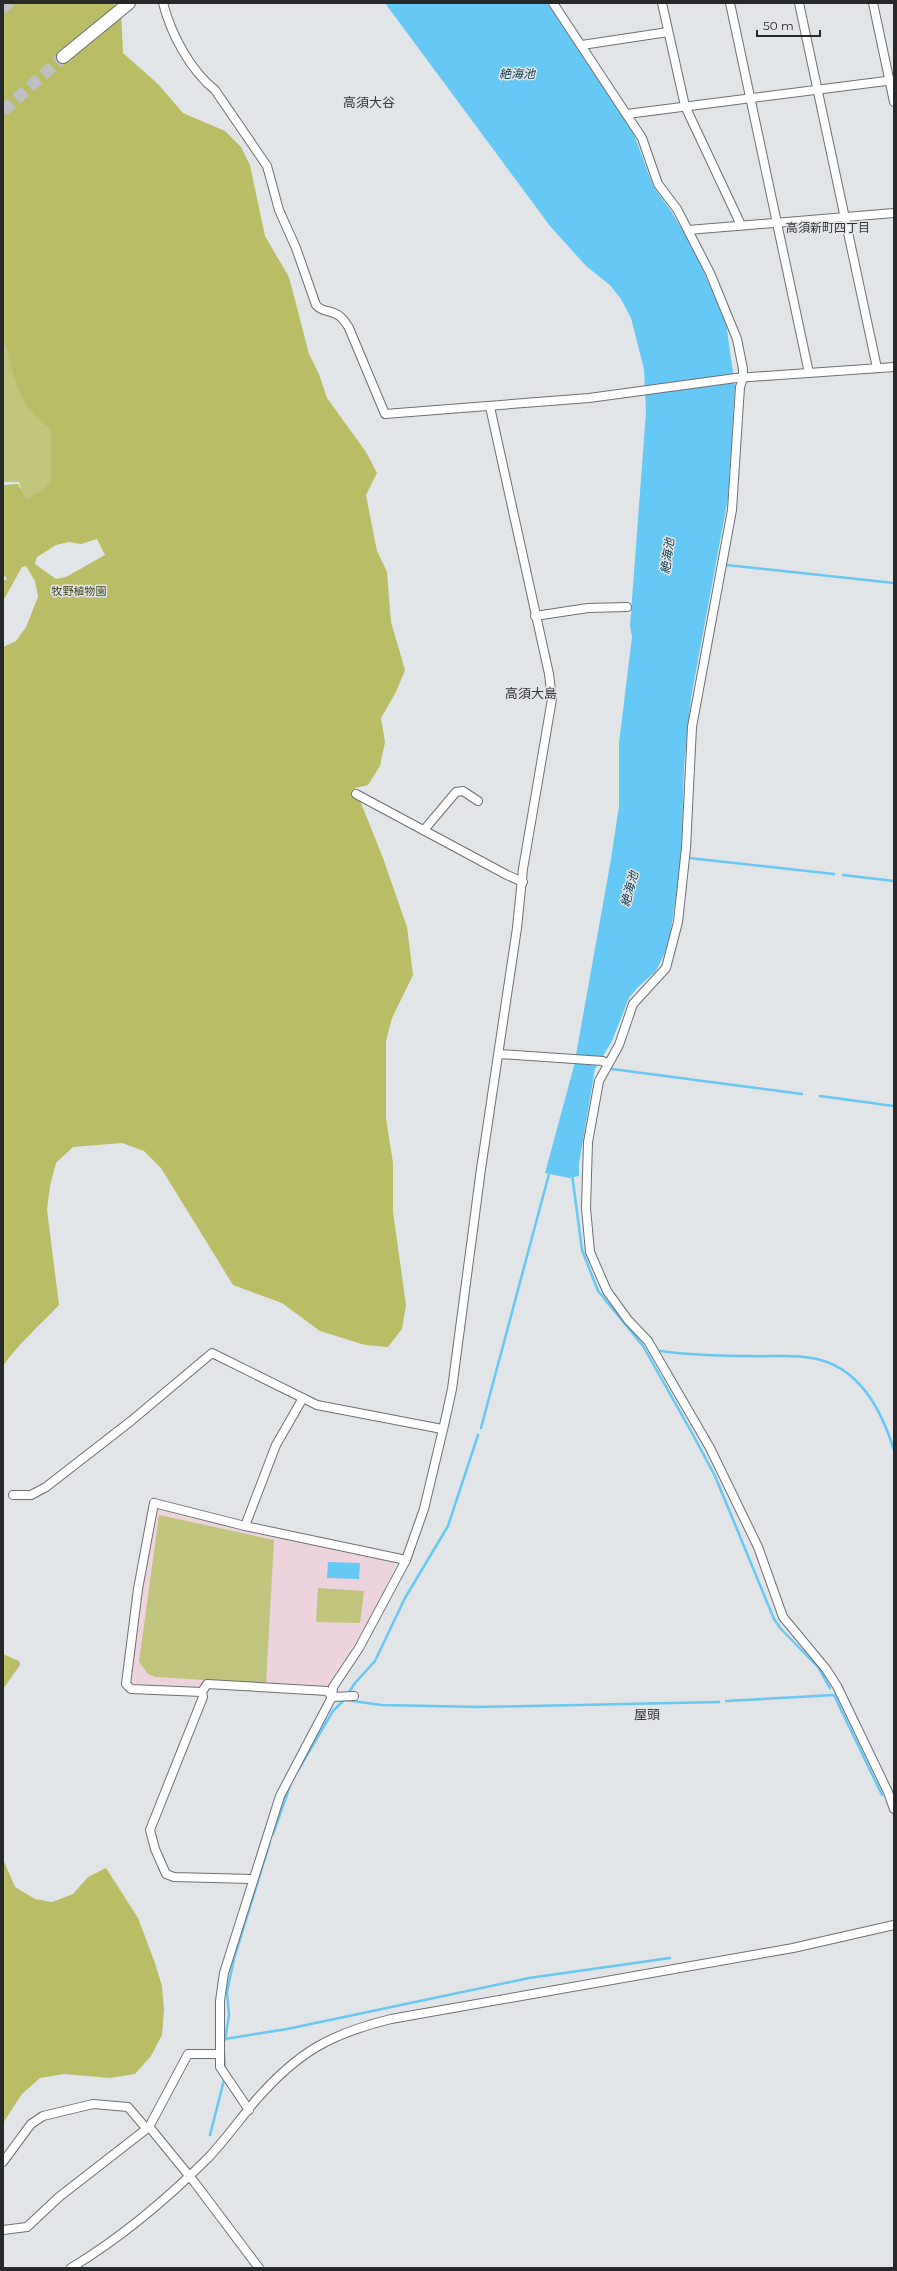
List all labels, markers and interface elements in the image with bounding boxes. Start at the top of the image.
scale bar [757,12,820,38]
text: 50 m [763,18,794,33]
water label: 絶海池 [499,66,536,81]
district label: 高須大谷 [343,94,395,110]
district label: 高須新町四丁目 [786,220,870,235]
water label: 絶海池 [657,536,677,575]
park label: 牧野植物園 [52,584,107,598]
district label: 高須大島 [505,685,557,701]
water label: 絶海池 [617,869,641,908]
district label: 屋頭 [634,1706,660,1722]

